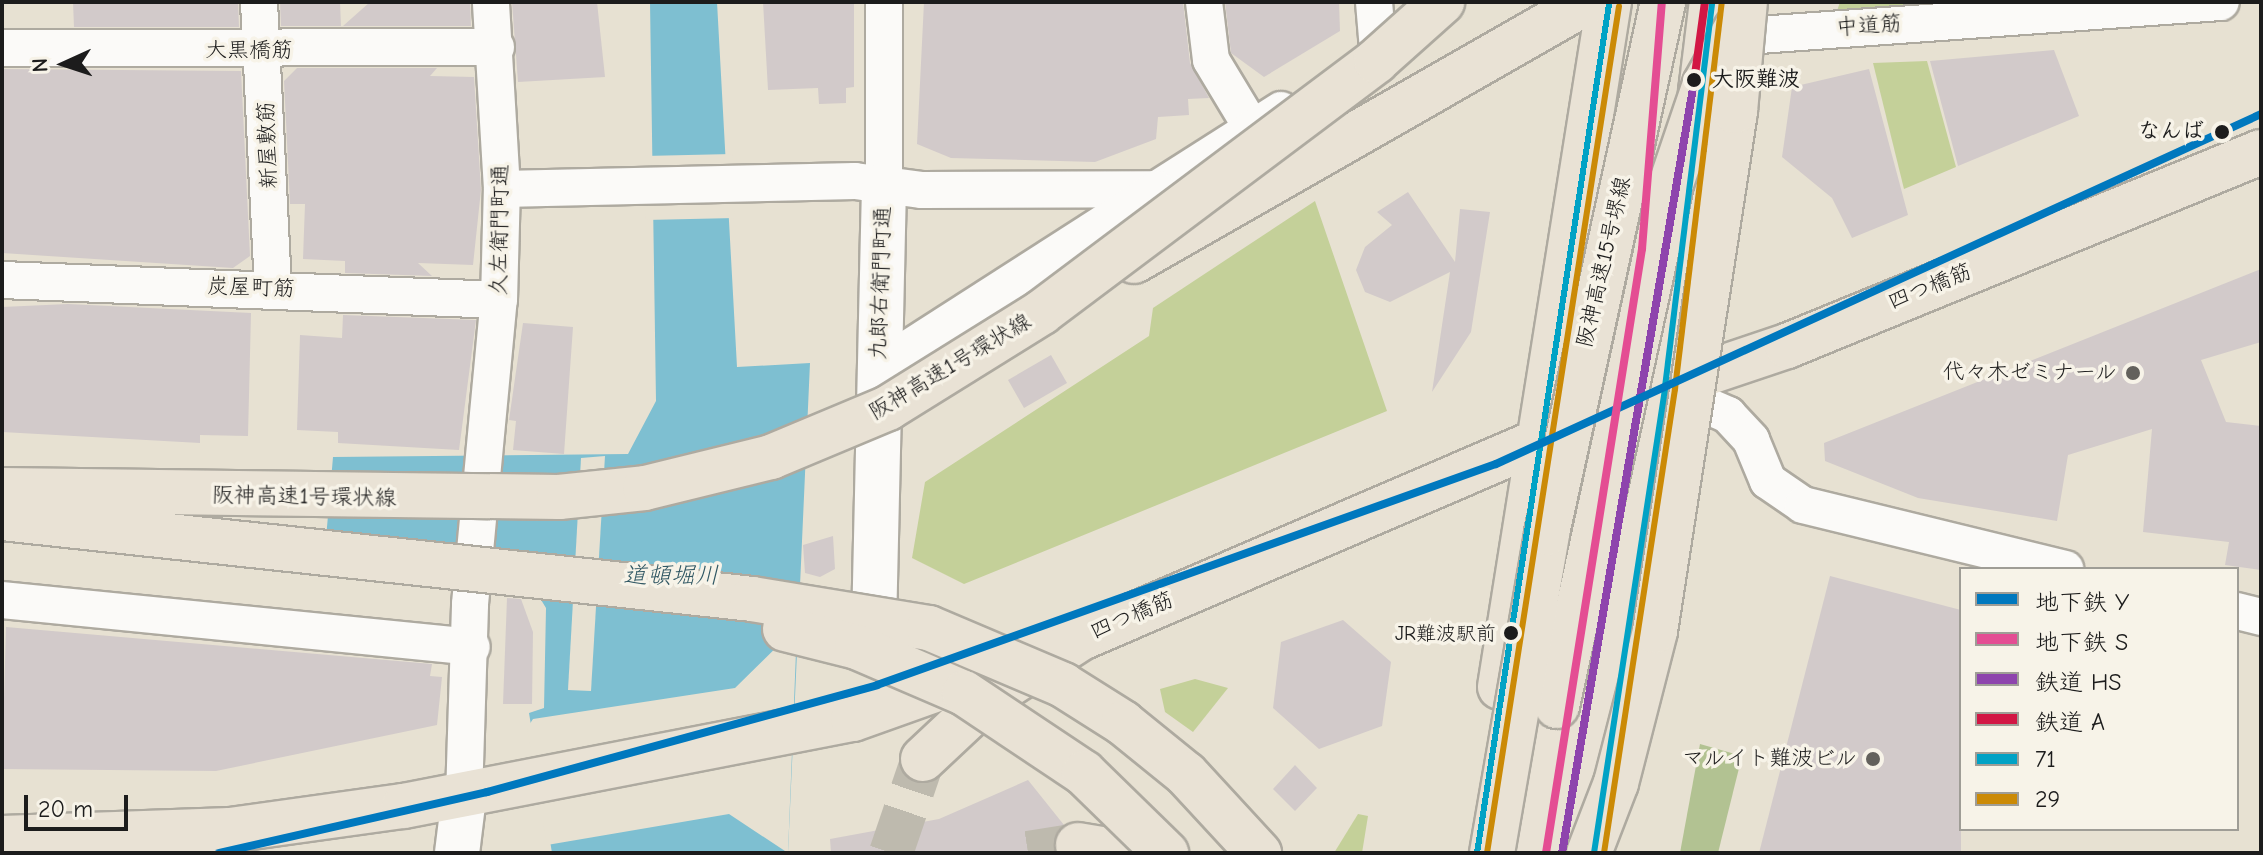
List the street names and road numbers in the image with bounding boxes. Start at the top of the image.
street label: 中道筋 [1835,11,1903,41]
street label: 大黒橋筋 [205,38,293,64]
street label: 新屋敷筋 [253,101,283,189]
street label: 久左衛門町通 [486,164,514,296]
street label: 阪神高速15号堺線 [1571,174,1637,350]
street label: 九郎右衛門町通 [865,206,897,360]
street label: 四つ橋筋 [1884,258,1976,316]
street label: 炭屋町筋 [207,273,295,303]
street label: 阪神高速1号環状線 [864,308,1036,426]
street label: 阪神高速1号環状線 [211,482,397,512]
street label: 四つ橋筋 [1086,587,1178,645]

